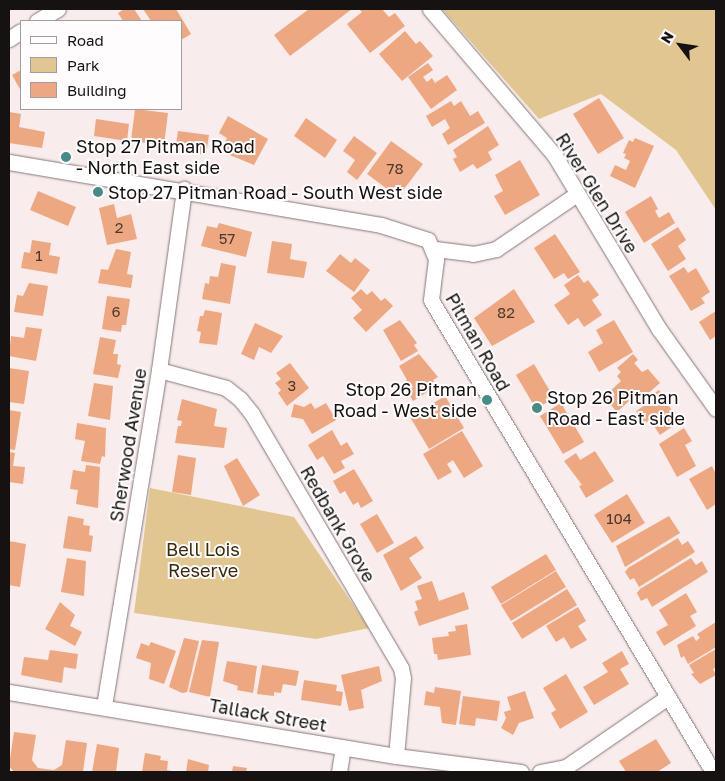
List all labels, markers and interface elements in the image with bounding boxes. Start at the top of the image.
legend [20,20,182,110]
north arrow [655,20,705,70]
text: N [657,28,677,46]
text: Road [67,31,104,49]
text: Park [67,56,99,74]
text: Building [67,81,127,99]
street label: River Glen Drive [551,129,643,257]
place label: Stop 27 Pitman Road - North East side [76,136,255,178]
marker: Stop 27 Pitman Road - North East side [60,151,72,163]
house number: 78 [386,160,404,178]
place label: Stop 27 Pitman Road - South West side [108,181,443,203]
marker: Stop 27 Pitman Road - South West side [92,186,104,198]
house number: 2 [115,219,123,237]
house number: 57 [219,230,235,248]
house number: 1 [35,247,43,265]
street label: Pitman Road [441,289,515,395]
house number: 6 [111,303,121,321]
house number: 82 [497,304,515,322]
street label: Sherwood Avenue [105,367,151,523]
house number: 3 [288,377,296,395]
place label: Stop 26 Pitman Road - West side [333,379,477,422]
place label: Stop 26 Pitman Road - East side [547,387,685,429]
marker: Stop 26 Pitman Road - West side [481,394,493,406]
marker: Stop 26 Pitman Road - East side [531,402,543,414]
street label: Redbank Grove [296,462,380,586]
house number: 104 [606,510,632,528]
park label: Bell Lois Reserve [166,539,240,582]
street label: Tallack Street [207,694,329,736]

